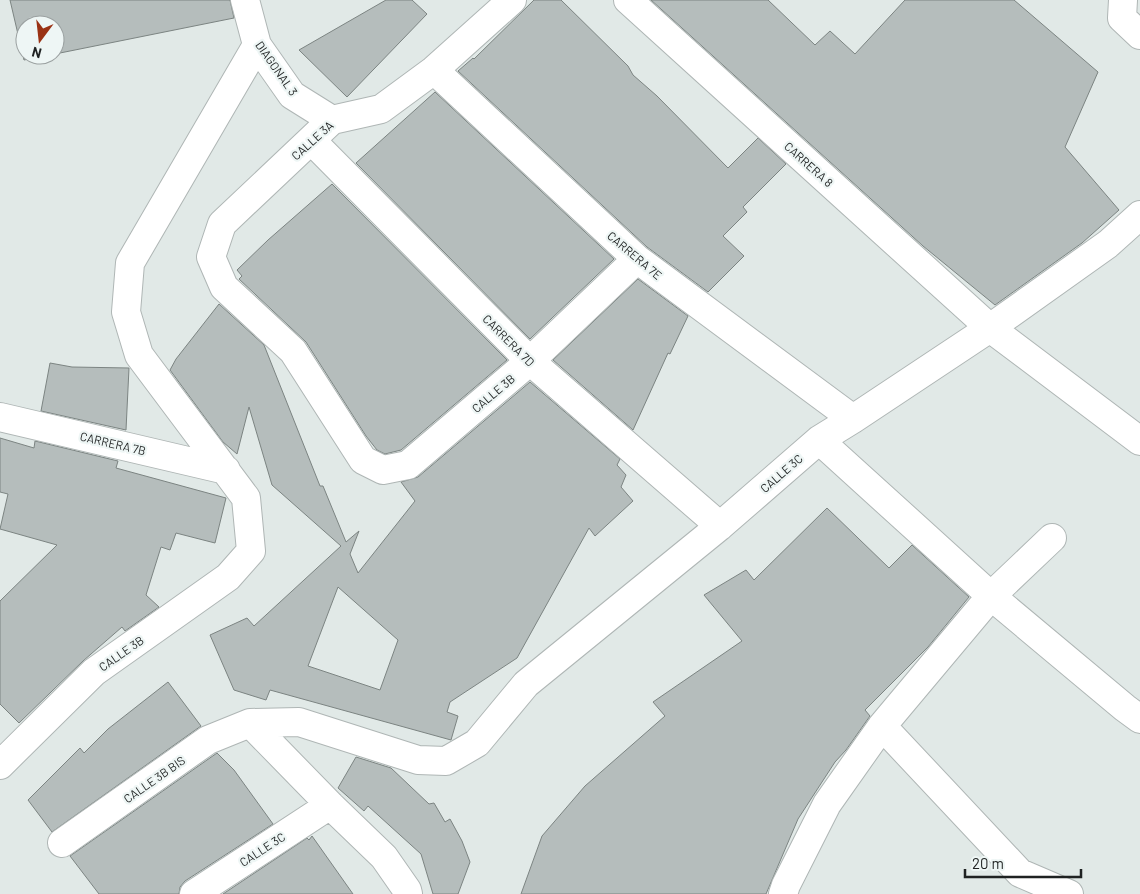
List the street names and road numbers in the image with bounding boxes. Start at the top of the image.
street label: DIAGONAL 3 [253,38,301,98]
street label: CALLE 3A [288,118,336,162]
street label: CARRERA 8 [782,139,836,189]
street label: CARRERA 7E [605,228,665,282]
street label: CARRERA 7D [480,311,538,369]
street label: CALLE 3B [469,371,517,415]
street label: CARRERA 7B [79,429,147,457]
street label: CALLE 3C [757,451,805,495]
street label: CALLE 3B [96,632,146,674]
street label: CALLE 3B BIS [121,753,187,805]
street label: CALLE 3C [237,829,287,869]

